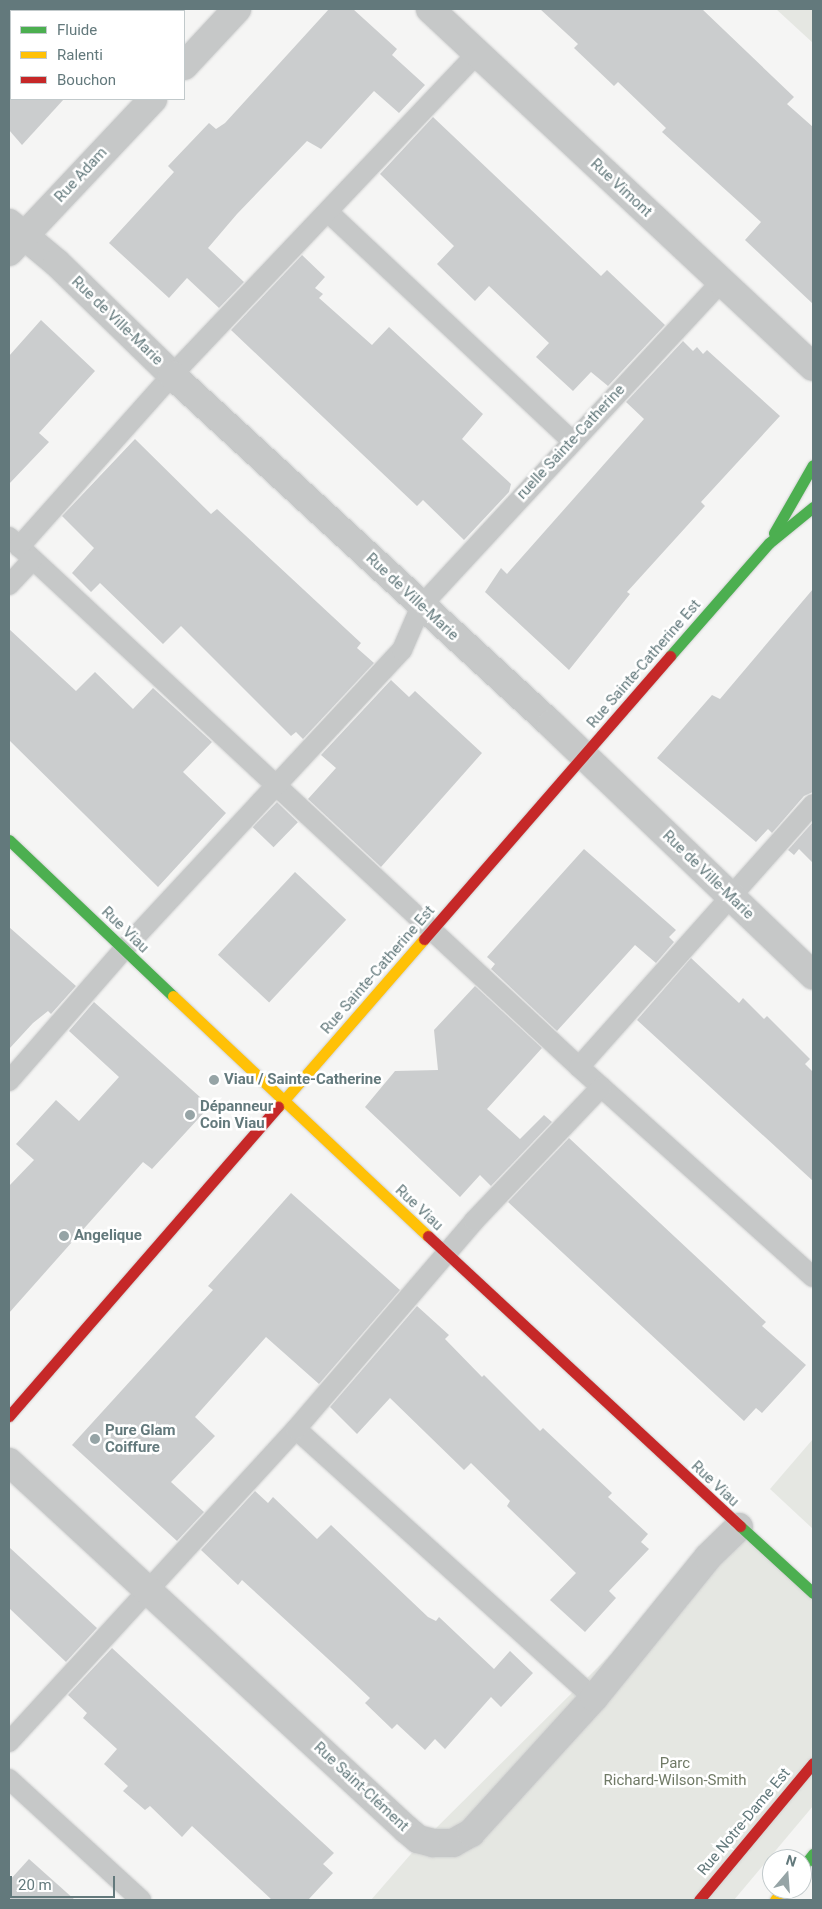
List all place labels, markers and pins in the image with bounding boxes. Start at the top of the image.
place label: Viau / Sainte-Catherine [224,1071,381,1089]
marker: Viau / Sainte-Catherine [208,1074,220,1086]
place label: Dépanneur Coin Viau [200,1097,273,1132]
marker: Dépanneur Coin Viau [184,1109,196,1121]
place label: Angelique [74,1227,142,1245]
marker: Angelique [58,1230,70,1242]
place label: Pure Glam Coiffure [105,1421,175,1456]
marker: Pure Glam Coiffure [89,1433,101,1445]

